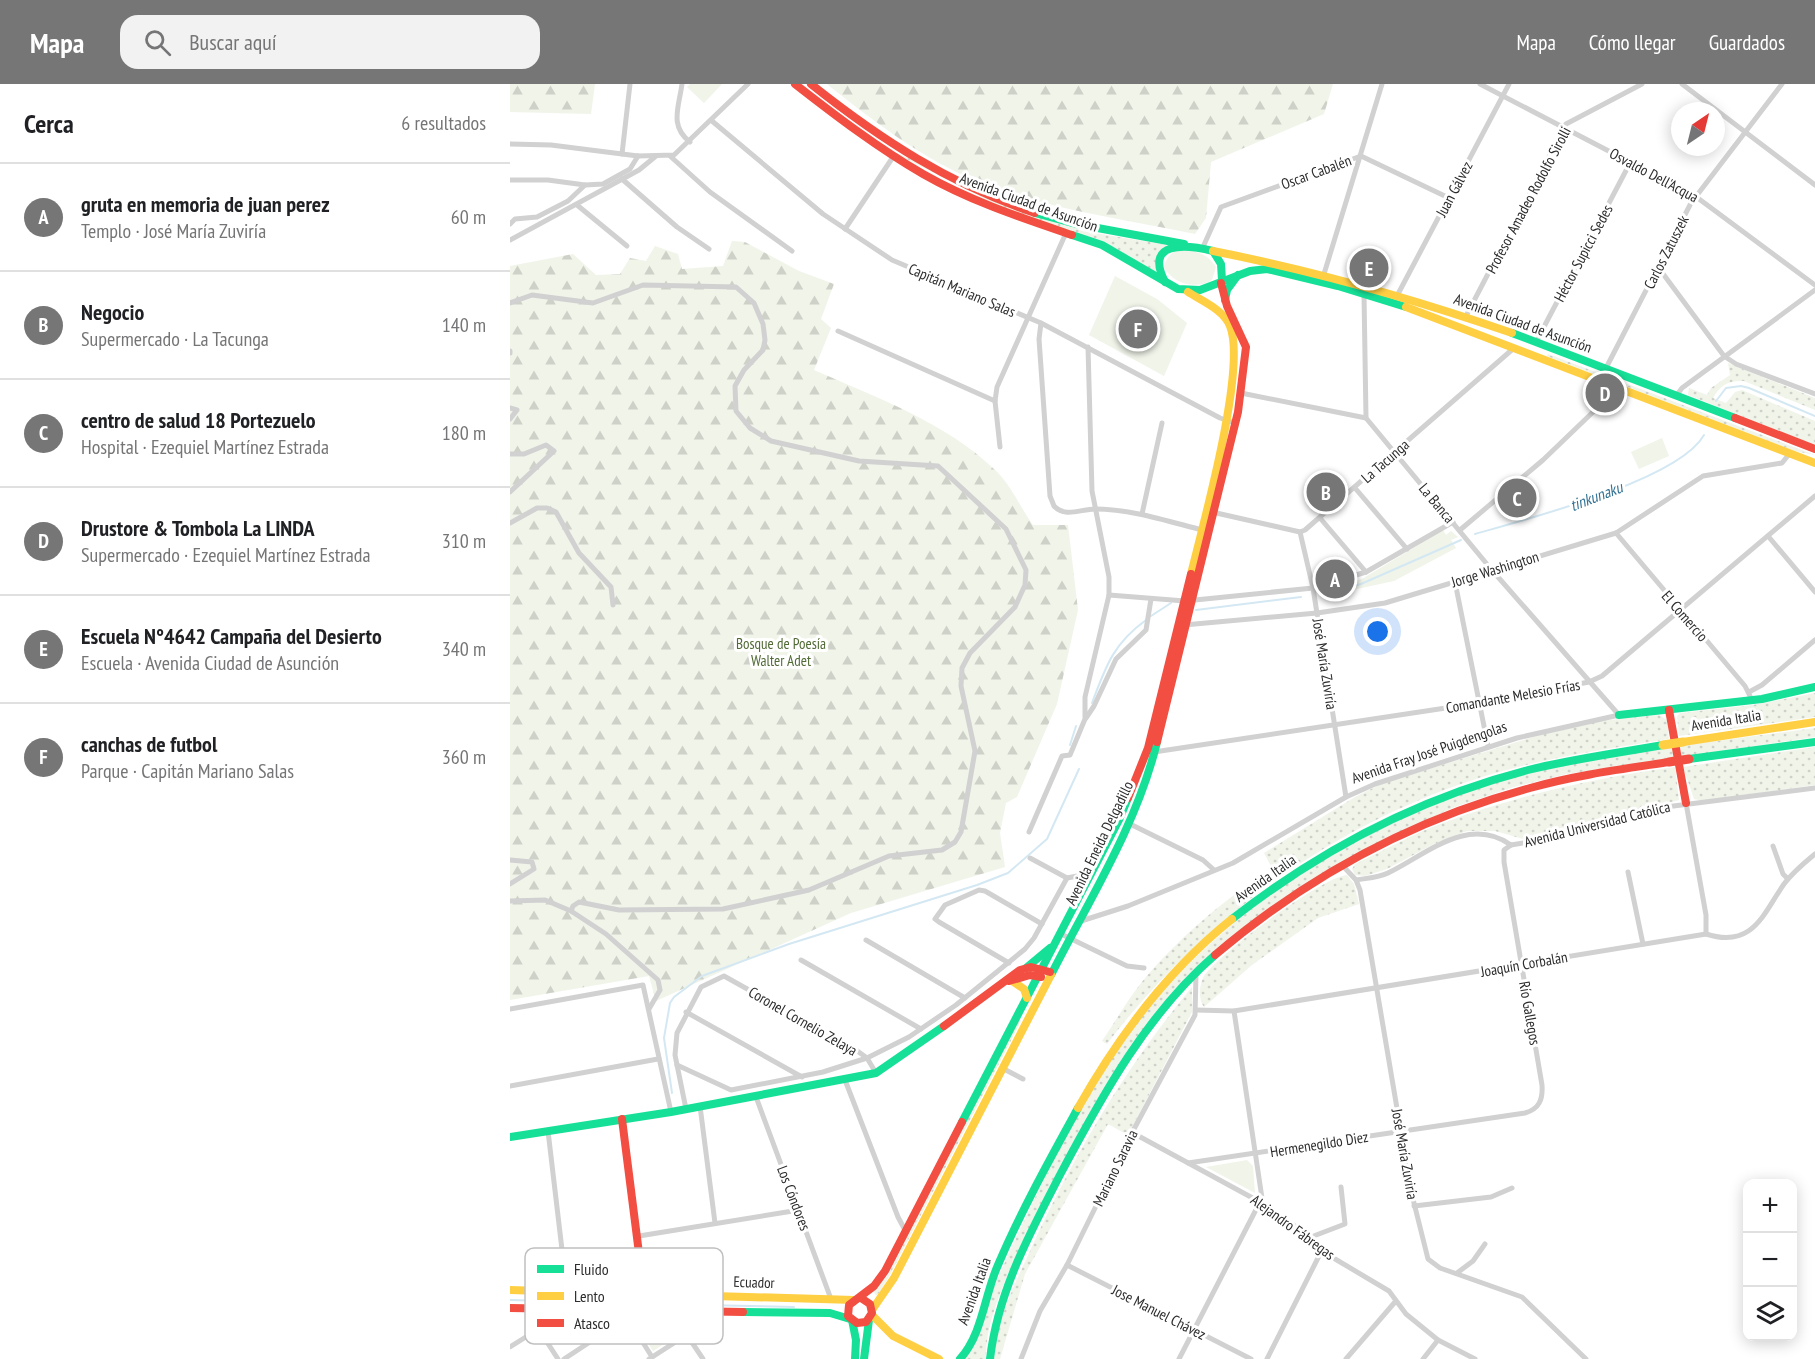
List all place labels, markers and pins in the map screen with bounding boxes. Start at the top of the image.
pin: E [1350,246,1388,291]
pin: F [1118,306,1158,352]
pin: D [1586,370,1624,416]
pin: B [1306,470,1346,514]
pin: C [1498,476,1536,520]
pin: A [1316,556,1354,602]

